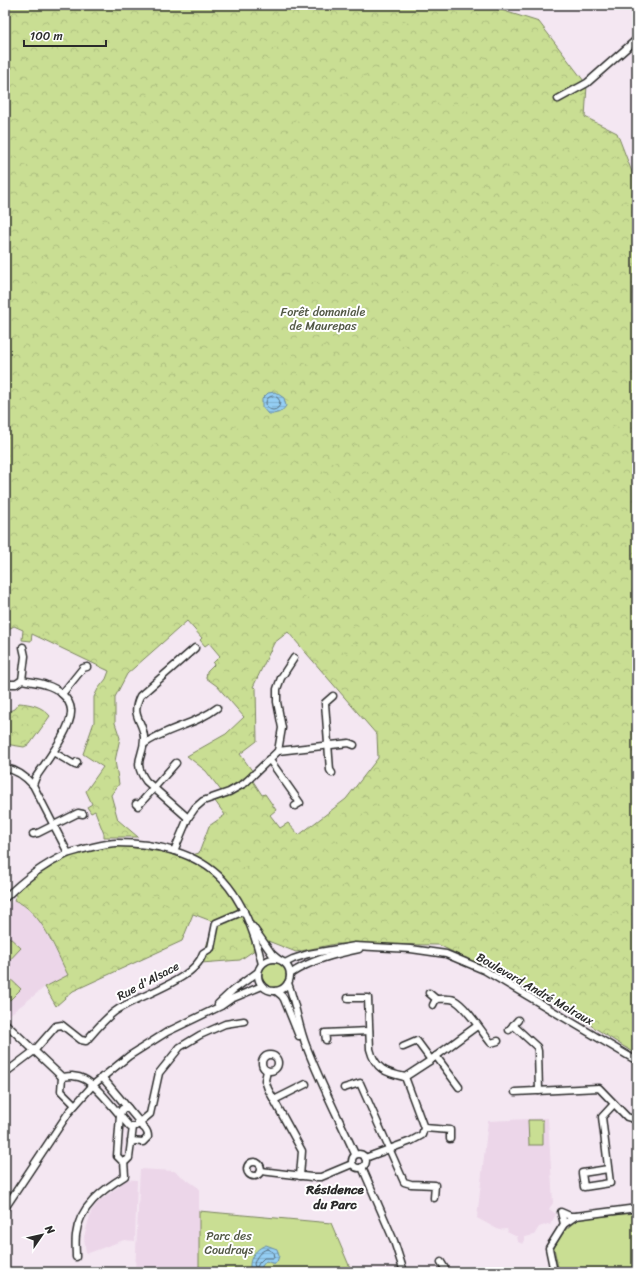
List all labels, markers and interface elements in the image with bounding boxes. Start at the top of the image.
scale bar [24,22,106,48]
text: 100 m [30,25,63,47]
park label: Forêt domaniale de Maurepas [281,301,366,337]
street label: Boulevard André Malraux [472,946,599,1032]
street label: Rue d'Alsace [113,955,183,1007]
district label: Résidence du Parc [305,1178,364,1216]
north arrow [22,1215,62,1255]
text: N [39,1220,60,1238]
park label: Parc des Coudrays [205,1225,254,1261]

